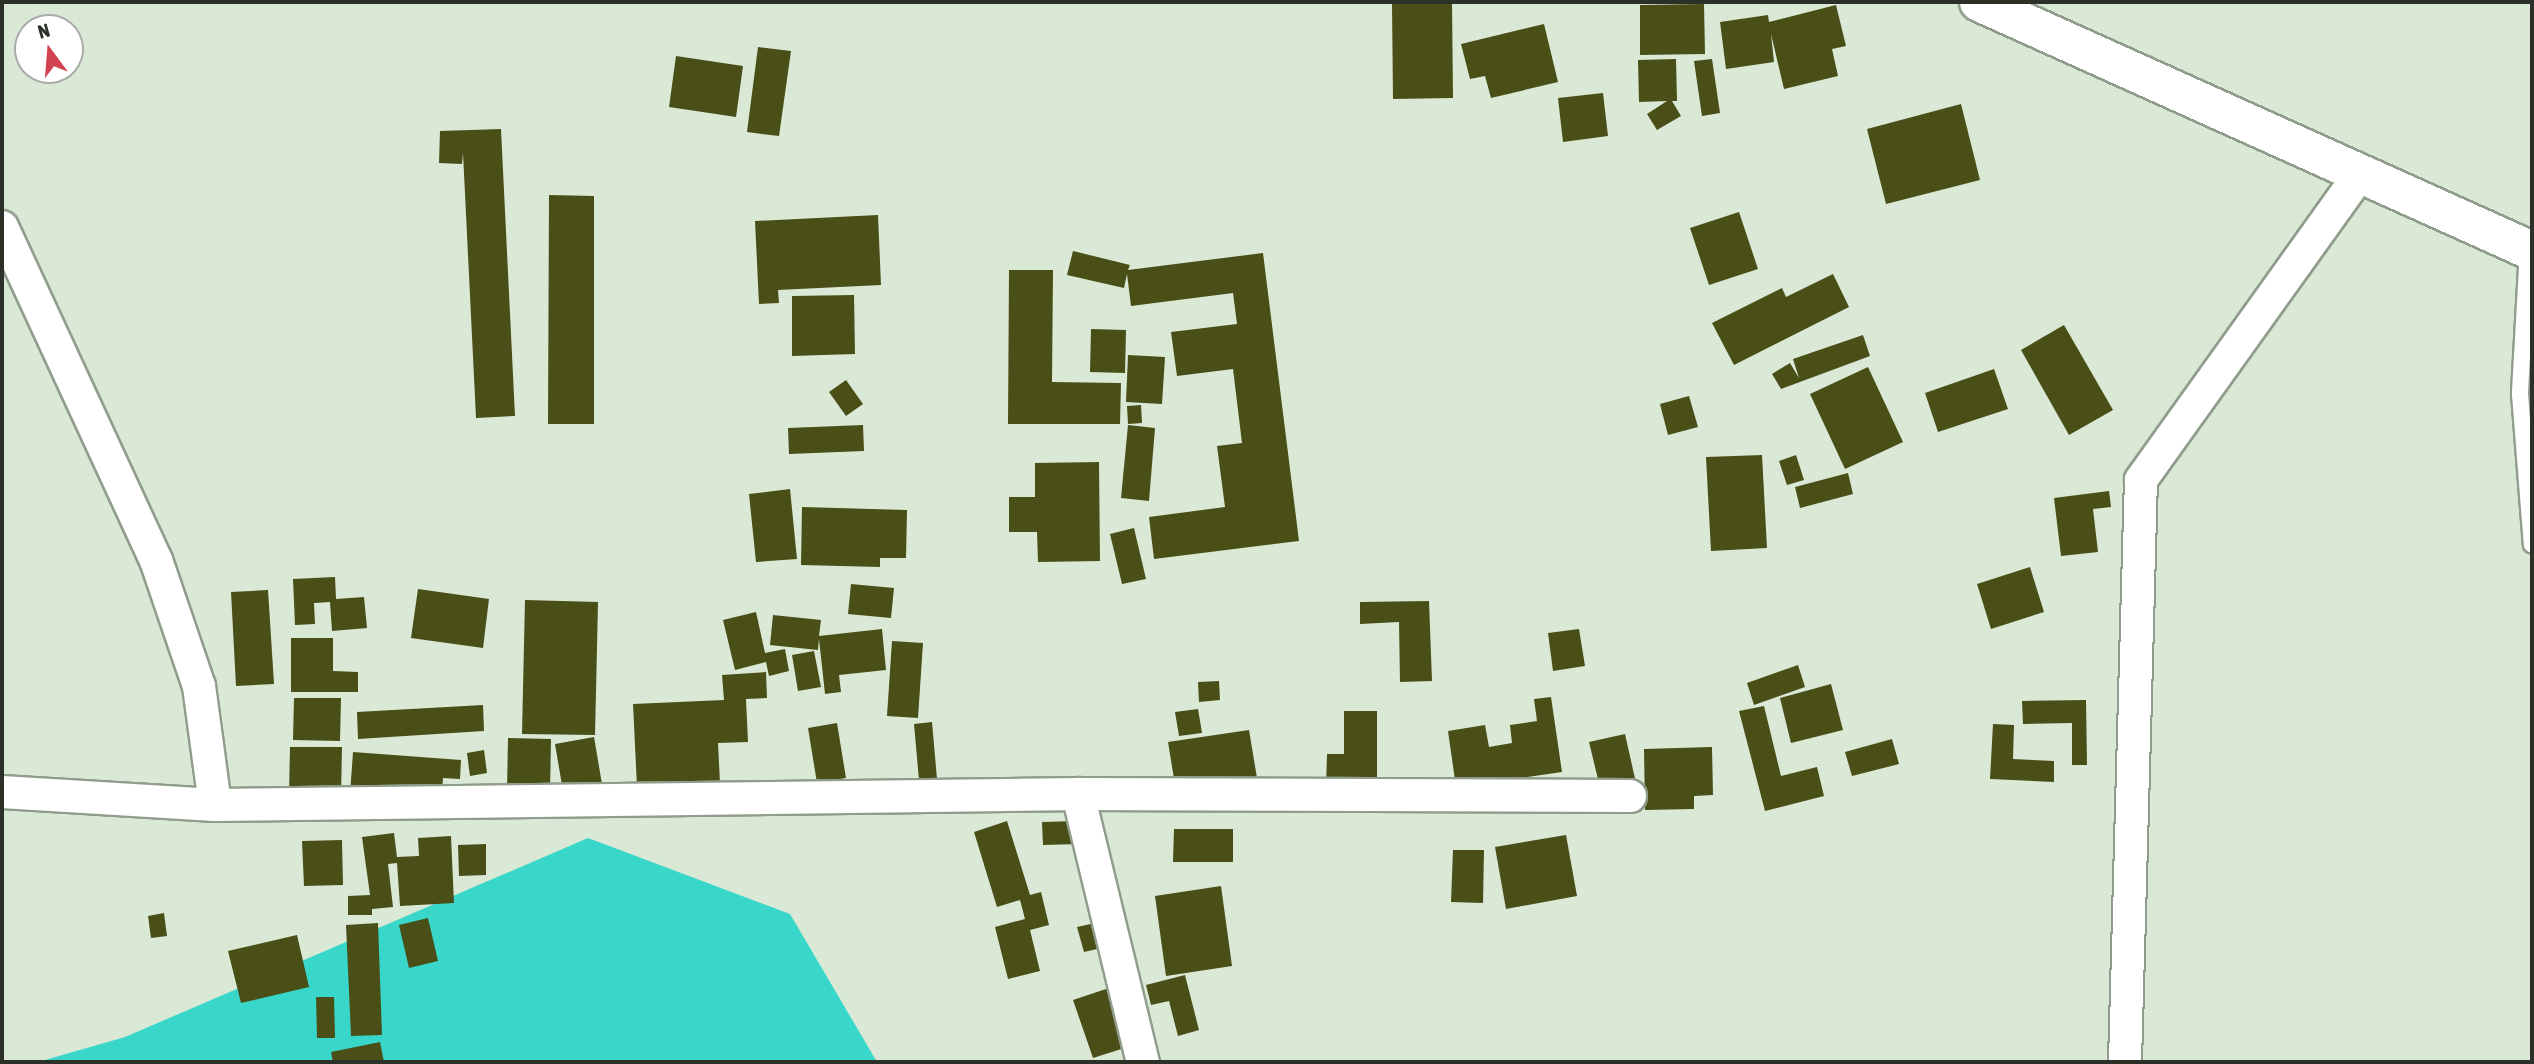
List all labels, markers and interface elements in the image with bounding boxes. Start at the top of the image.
north arrow [14,14,84,84]
text: N [35,19,52,43]

